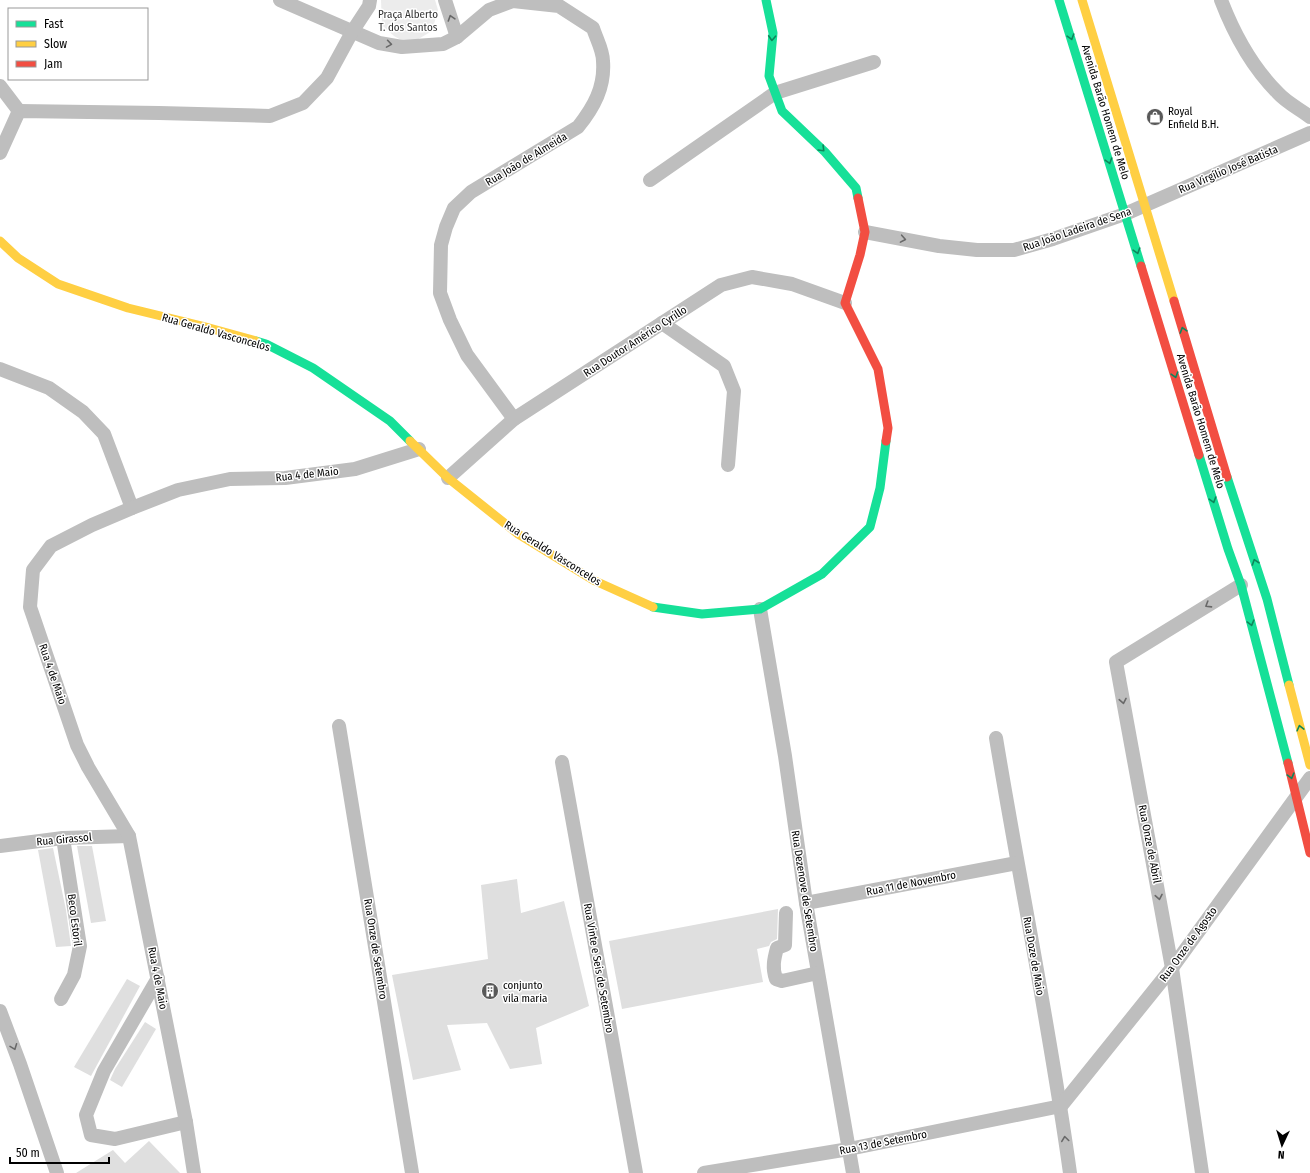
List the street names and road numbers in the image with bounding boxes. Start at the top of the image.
street label: Avenida Barão Homem de Melo [1079,43,1132,181]
street label: Rua João de Almeida [483,130,569,189]
street label: Rua Virgílio José Batista [1177,143,1280,196]
street label: Rua João Ladeira de Sena [1021,205,1133,254]
street label: Rua Doutor Américo Cyrillo [581,303,690,380]
street label: Rua Geraldo Vasconcelos [160,311,272,354]
street label: Avenida Barão Homem de Melo [1174,352,1227,490]
street label: Rua 4 de Maio [275,465,339,484]
street label: Rua Geraldo Vasconcelos [502,518,604,589]
street label: Rua 4 de Maio [36,642,69,706]
street label: Rua Onze de Abril [1136,804,1164,885]
street label: Rua Dezenove de Setembro [788,829,821,953]
street label: Rua Girassol [36,831,92,848]
street label: Rua 11 de Novembro [865,868,957,899]
street label: Beco Estoril [65,893,84,947]
street label: Rua Onze de Setembro [361,898,390,1001]
street label: Rua Vinte e Seis de Setembro [581,902,616,1034]
street label: Rua Onze de Agosto [1157,904,1220,984]
street label: Rua Doze de Maio [1020,916,1047,997]
street label: Rua 4 de Maio [145,946,170,1011]
street label: Rua 13 de Setembro [838,1128,928,1157]

